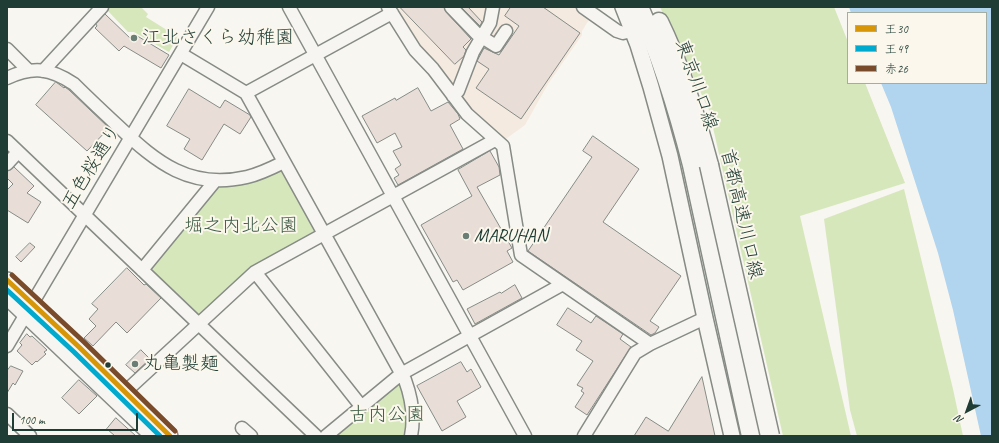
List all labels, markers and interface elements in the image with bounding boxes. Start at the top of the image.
legend [847,12,987,84]
text: 王30 [885,21,908,37]
place label: 江北さくら幼稚園 [142,27,294,49]
marker: 江北さくら幼稚園 [129,33,139,43]
street label: 東京川口線 [670,36,722,134]
text: 王49 [885,41,908,57]
text: 赤26 [885,61,908,77]
street label: 五色桜通り [58,120,126,214]
street label: 首都高速川口線 [715,147,767,281]
park label: 堀之内北公園 [184,215,298,237]
place label: MARUHAN [474,225,547,247]
marker: MARUHAN [461,231,471,241]
place label: 丸亀製麺 [143,353,219,375]
marker: 丸亀製麺 [130,359,140,369]
unlabelled marker [103,360,113,370]
north arrow [947,391,987,431]
park label: 古内公園 [349,404,425,426]
scale bar [14,405,140,431]
text: 100 m [19,412,45,428]
text: N [952,413,966,428]

